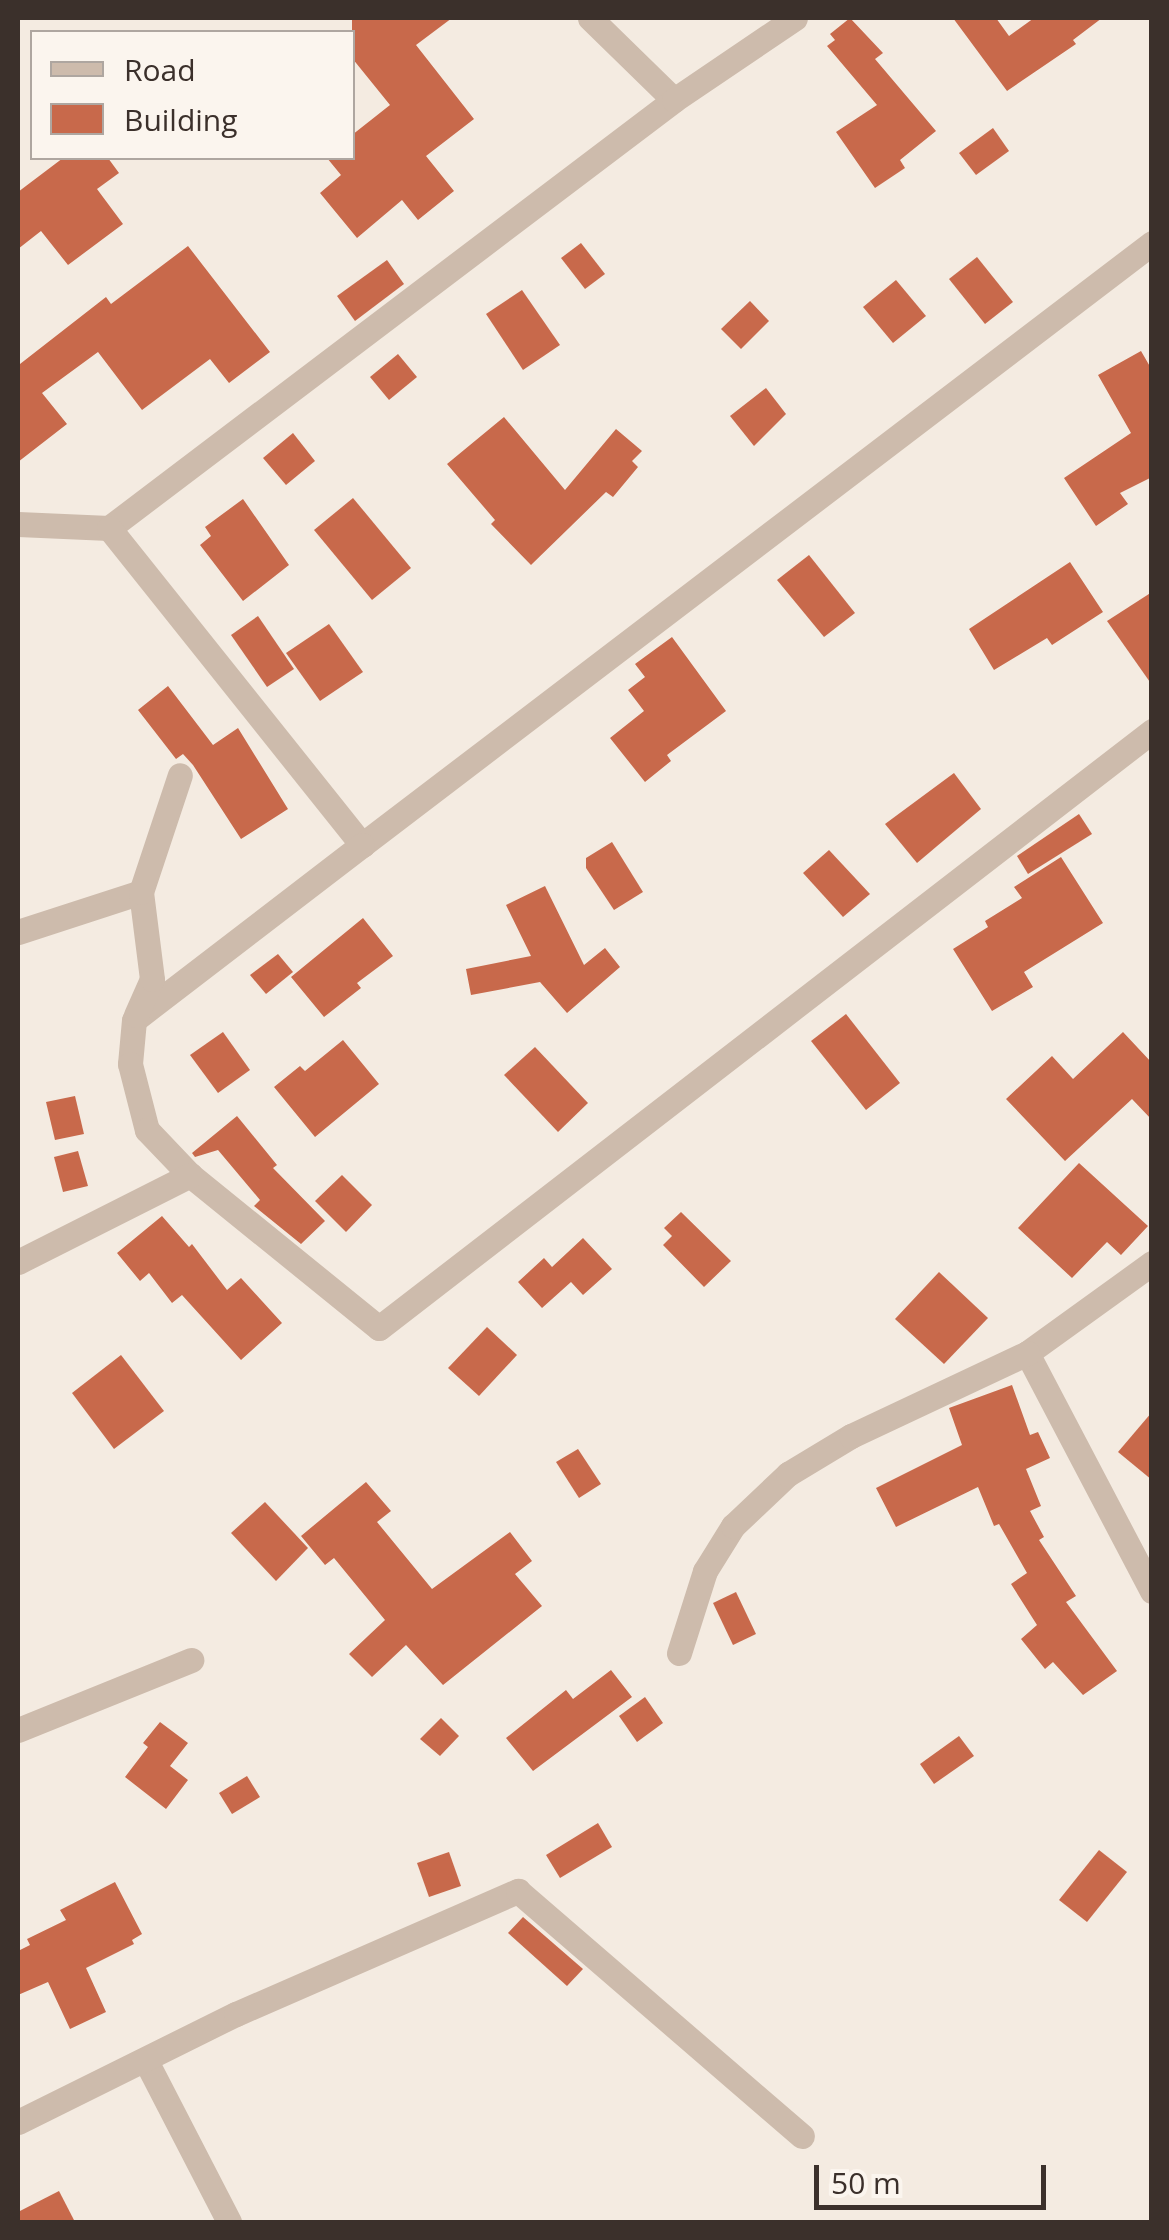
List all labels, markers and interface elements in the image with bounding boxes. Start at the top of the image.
legend [30,30,355,160]
text: Road [124,49,196,90]
text: Building [124,99,238,140]
scale bar [819,2145,1052,2207]
text: 50 m [831,2162,901,2203]

